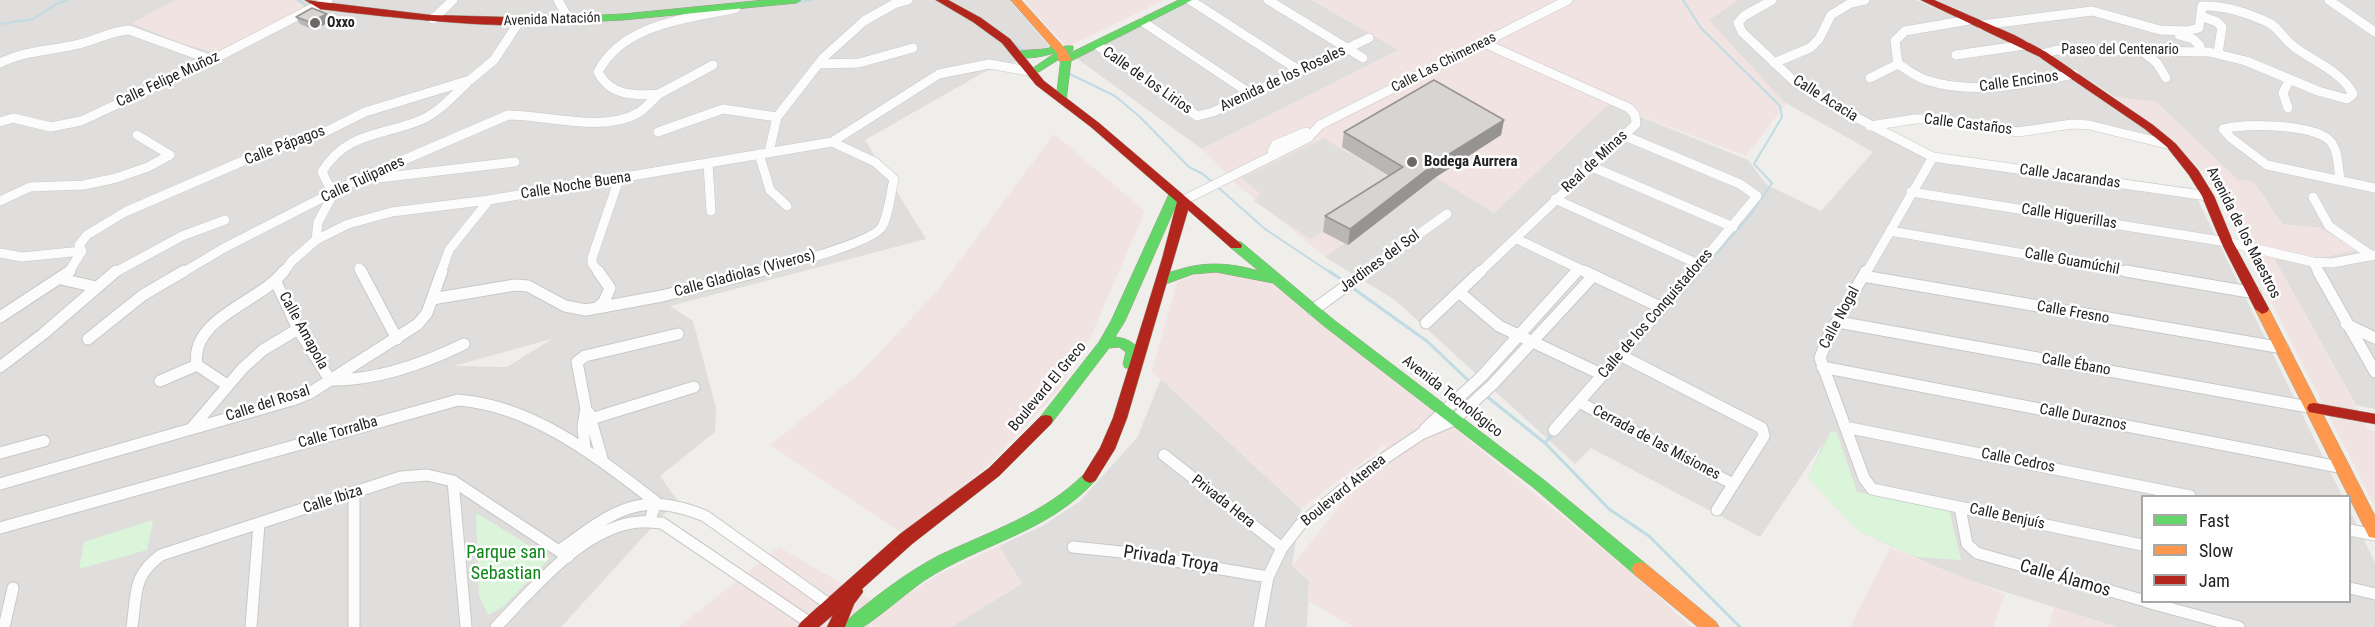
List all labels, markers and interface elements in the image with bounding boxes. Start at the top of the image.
street label: Avenida Natación [503,10,601,30]
place label: Oxxo [327,15,355,31]
marker: Oxxo [308,16,322,30]
street label: Calle Las Chimeneas [1389,29,1499,97]
street label: Avenida de los Rosales [1217,42,1349,116]
street label: Paseo del Centenario [2061,42,2179,58]
street label: Calle de los Lirios [1099,43,1195,119]
street label: Calle Felipe Muñoz [114,48,222,112]
street label: Calle Encinos [1978,68,2060,96]
street label: Calle Acacia [1789,72,1861,126]
street label: Calle Castaños [1923,111,2013,139]
street label: Calle Pápagos [242,122,328,170]
street label: Real de Minas [1558,127,1632,197]
street label: Calle Tulipanes [318,153,408,207]
place label: Bodega Aurrera [1424,153,1518,171]
marker: Bodega Aurrera [1405,155,1419,169]
street label: Calle Jacarandas [2018,161,2122,193]
street label: Avenida de los Maestros [2202,164,2284,302]
street label: Calle Noche Buena [520,168,632,204]
street label: Calle Higuerillas [2020,201,2118,233]
street label: Jardines del Sol [1337,227,1423,297]
street label: Calle Guamúchil [2023,245,2121,279]
street label: Calle Gladiolas (Viveros) [672,246,818,302]
street label: Calle de los Conquistadores [1595,246,1717,382]
street label: Calle Nogal [1816,284,1864,352]
street label: Calle Amapola [274,289,332,373]
street label: Calle Fresno [2035,298,2111,328]
street label: Boulevard El Greco [1005,339,1091,435]
street label: Calle Ébano [2040,350,2112,380]
street label: Avenida Tecnológico [1398,352,1506,442]
street label: Calle del Rosal [224,382,312,426]
street label: Calle Duraznos [2038,401,2128,435]
street label: Cerrada de las Misiones [1589,402,1723,484]
street label: Calle Torralba [296,413,380,453]
street label: Calle Cedros [1980,445,2056,477]
street label: Boulevard Atenea [1298,451,1390,531]
street label: Privada Hera [1188,472,1258,532]
street label: Calle Ibiza [301,482,365,518]
legend [2141,495,2351,603]
street label: Calle Benjuís [1968,500,2046,534]
text: Fast [2199,510,2230,531]
text: Slow [2199,540,2233,561]
park label: Parque san Sebastian [466,542,546,584]
street label: Privada Troya [1122,542,1220,578]
street label: Calle Álamos [2017,556,2113,602]
text: Jam [2199,570,2230,591]

